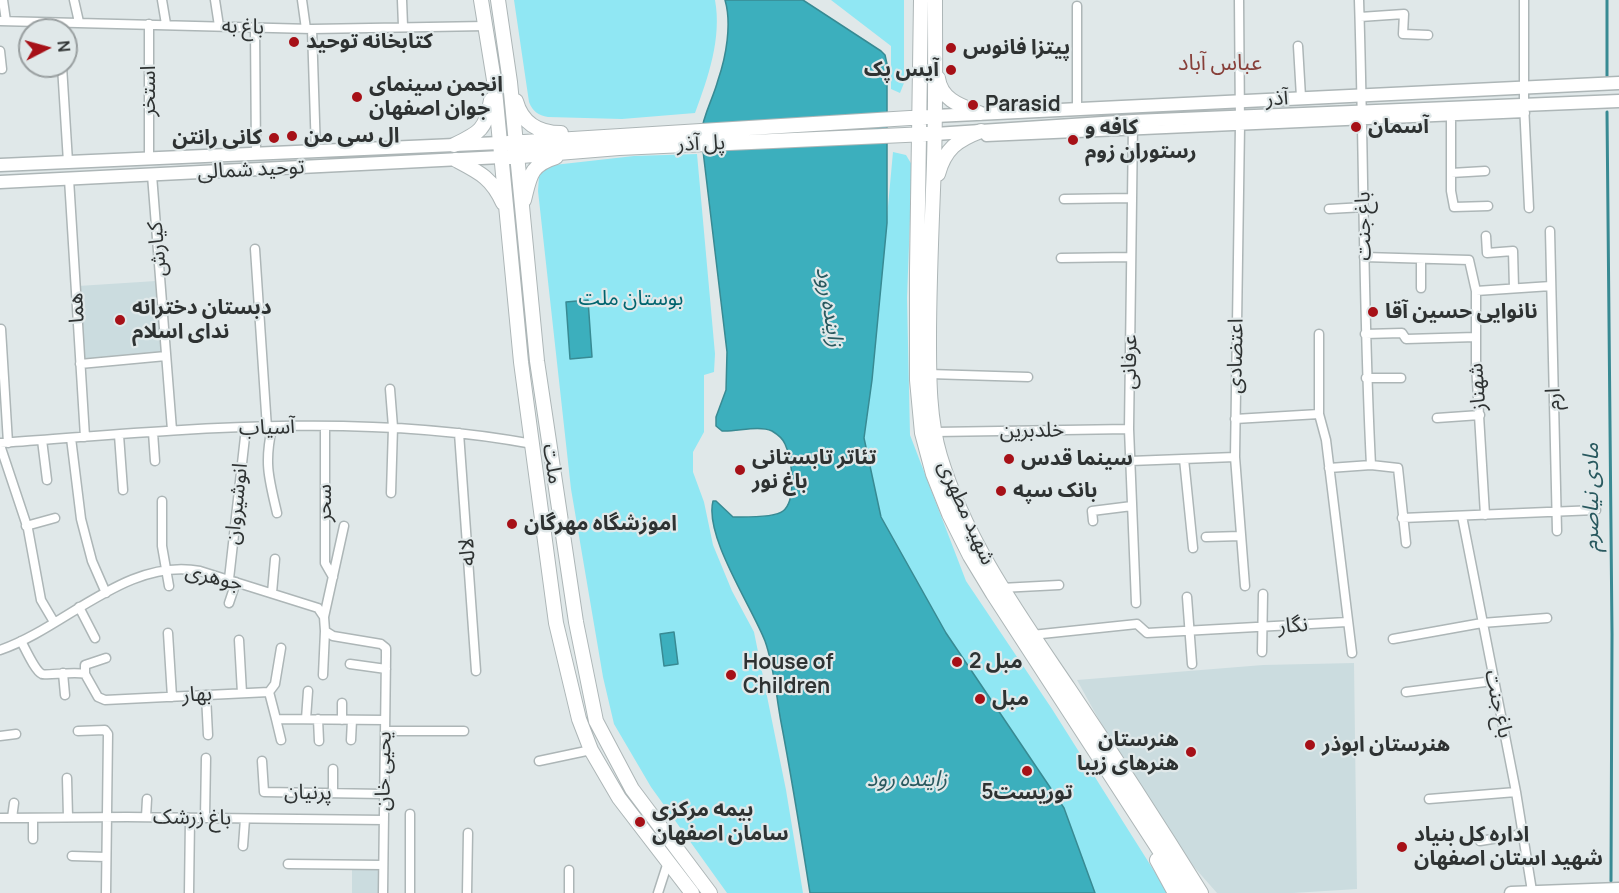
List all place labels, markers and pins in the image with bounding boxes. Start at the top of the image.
place label: کتابخانه توحید [306,29,433,55]
marker: کتابخانه توحید [287,35,301,49]
place label: پیتزا فانوس [963,35,1070,61]
marker: پیتزا فانوس [944,41,958,55]
place label: آیس پک [864,57,939,83]
marker: آیس پک [944,63,958,77]
place label: انجمن سینمای جوان اصفهان [369,72,503,122]
marker: انجمن سینمای جوان اصفهان [350,90,364,104]
place label: Parasid [985,92,1061,118]
marker: Parasid [966,98,980,112]
place label: آسمان [1368,114,1429,140]
place label: کافه و رستوران زوم [1085,115,1197,165]
marker: آسمان [1349,120,1363,134]
place label: ال سی من [304,123,400,149]
place label: کانی رانتن [172,125,262,151]
marker: ال سی من [285,129,299,143]
marker: کانی رانتن [267,131,281,145]
marker: کافه و رستوران زوم [1066,133,1080,147]
place label: دبستان دخترانه ندای اسلام [132,295,272,345]
place label: نانوایی حسین آقا [1385,299,1538,325]
marker: نانوایی حسین آقا [1366,305,1380,319]
marker: دبستان دخترانه ندای اسلام [113,313,127,327]
place label: تئاتر تابستانی باغ نور [752,445,876,495]
place label: سینما قدس [1021,446,1133,472]
marker: سینما قدس [1002,452,1016,466]
marker: تئاتر تابستانی باغ نور [733,463,747,477]
place label: بانک سپه [1013,478,1097,504]
marker: بانک سپه [994,484,1008,498]
place label: اموزشگاه مهرگان [524,511,677,537]
marker: اموزشگاه مهرگان [505,517,519,531]
place label: مبل 2 [969,649,1023,675]
place label: House of Children [743,650,833,700]
marker: مبل 2 [950,655,964,669]
marker: House of Children [724,668,738,682]
place label: مبل [992,686,1029,712]
marker: مبل [973,692,987,706]
place label: هنرستان هنرهای زیبا [1077,727,1179,777]
place label: هنرستان ابوذر [1322,732,1450,758]
marker: هنرستان ابوذر [1303,738,1317,752]
marker: هنرستان هنرهای زیبا [1184,745,1198,759]
marker: توریست5 [1020,764,1034,778]
place label: توریست5 [981,780,1073,806]
place label: بیمه مرکزی سامان اصفهان [652,797,789,847]
marker: بیمه مرکزی سامان اصفهان [633,815,647,829]
place label: اداره کل بنیاد شهید استان اصفهان [1414,822,1603,872]
marker: اداره کل بنیاد شهید استان اصفهان [1395,840,1409,854]

